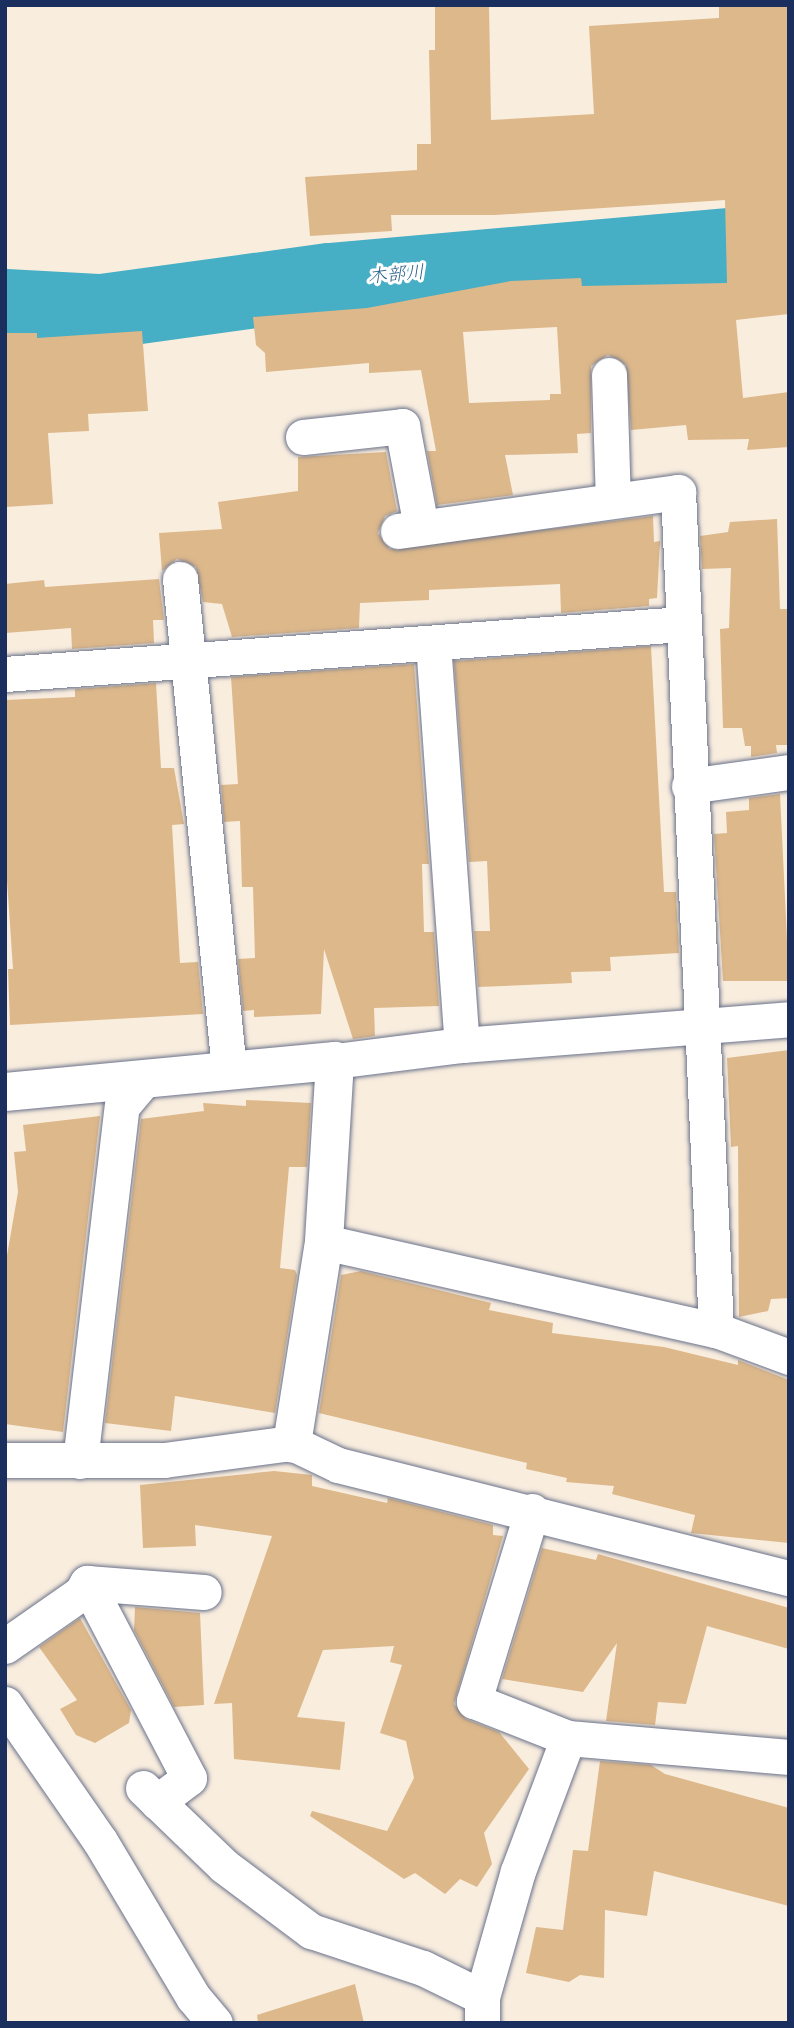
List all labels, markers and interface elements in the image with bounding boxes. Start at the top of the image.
water label: 木部川 [367,260,425,288]

